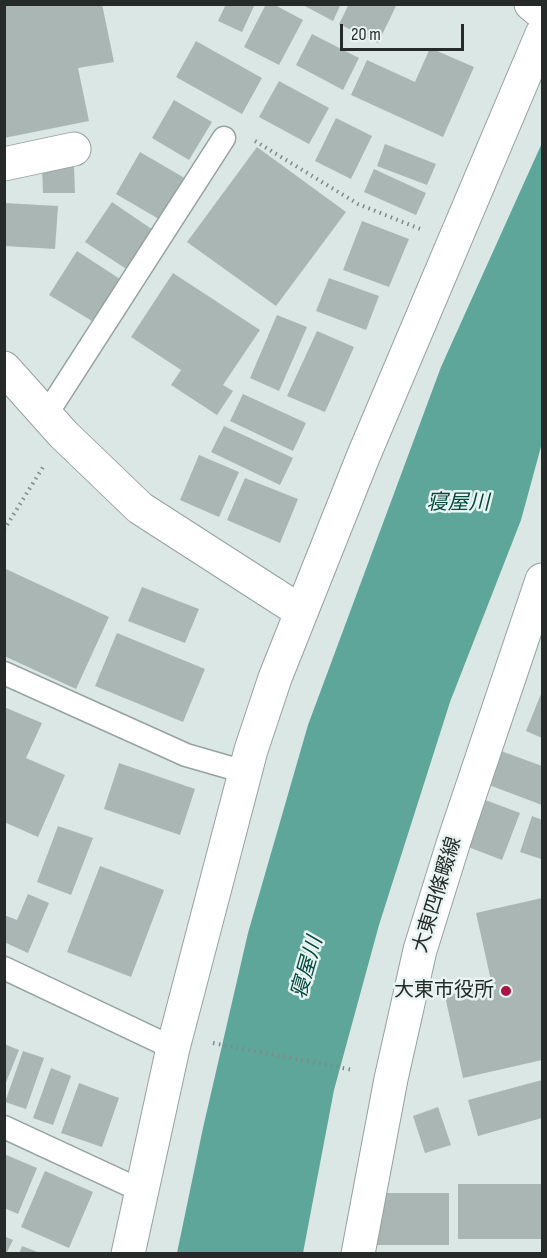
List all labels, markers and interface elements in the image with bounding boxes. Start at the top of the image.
scale bar [343,12,468,50]
text: 20 m [351,24,381,45]
water label: 寝屋川 [427,491,489,517]
street label: 大東四條畷線 [409,834,467,956]
water label: 寝屋川 [287,934,329,1002]
place label: 大東市役所 [394,979,494,1003]
marker: 大東市役所 [499,984,513,998]

